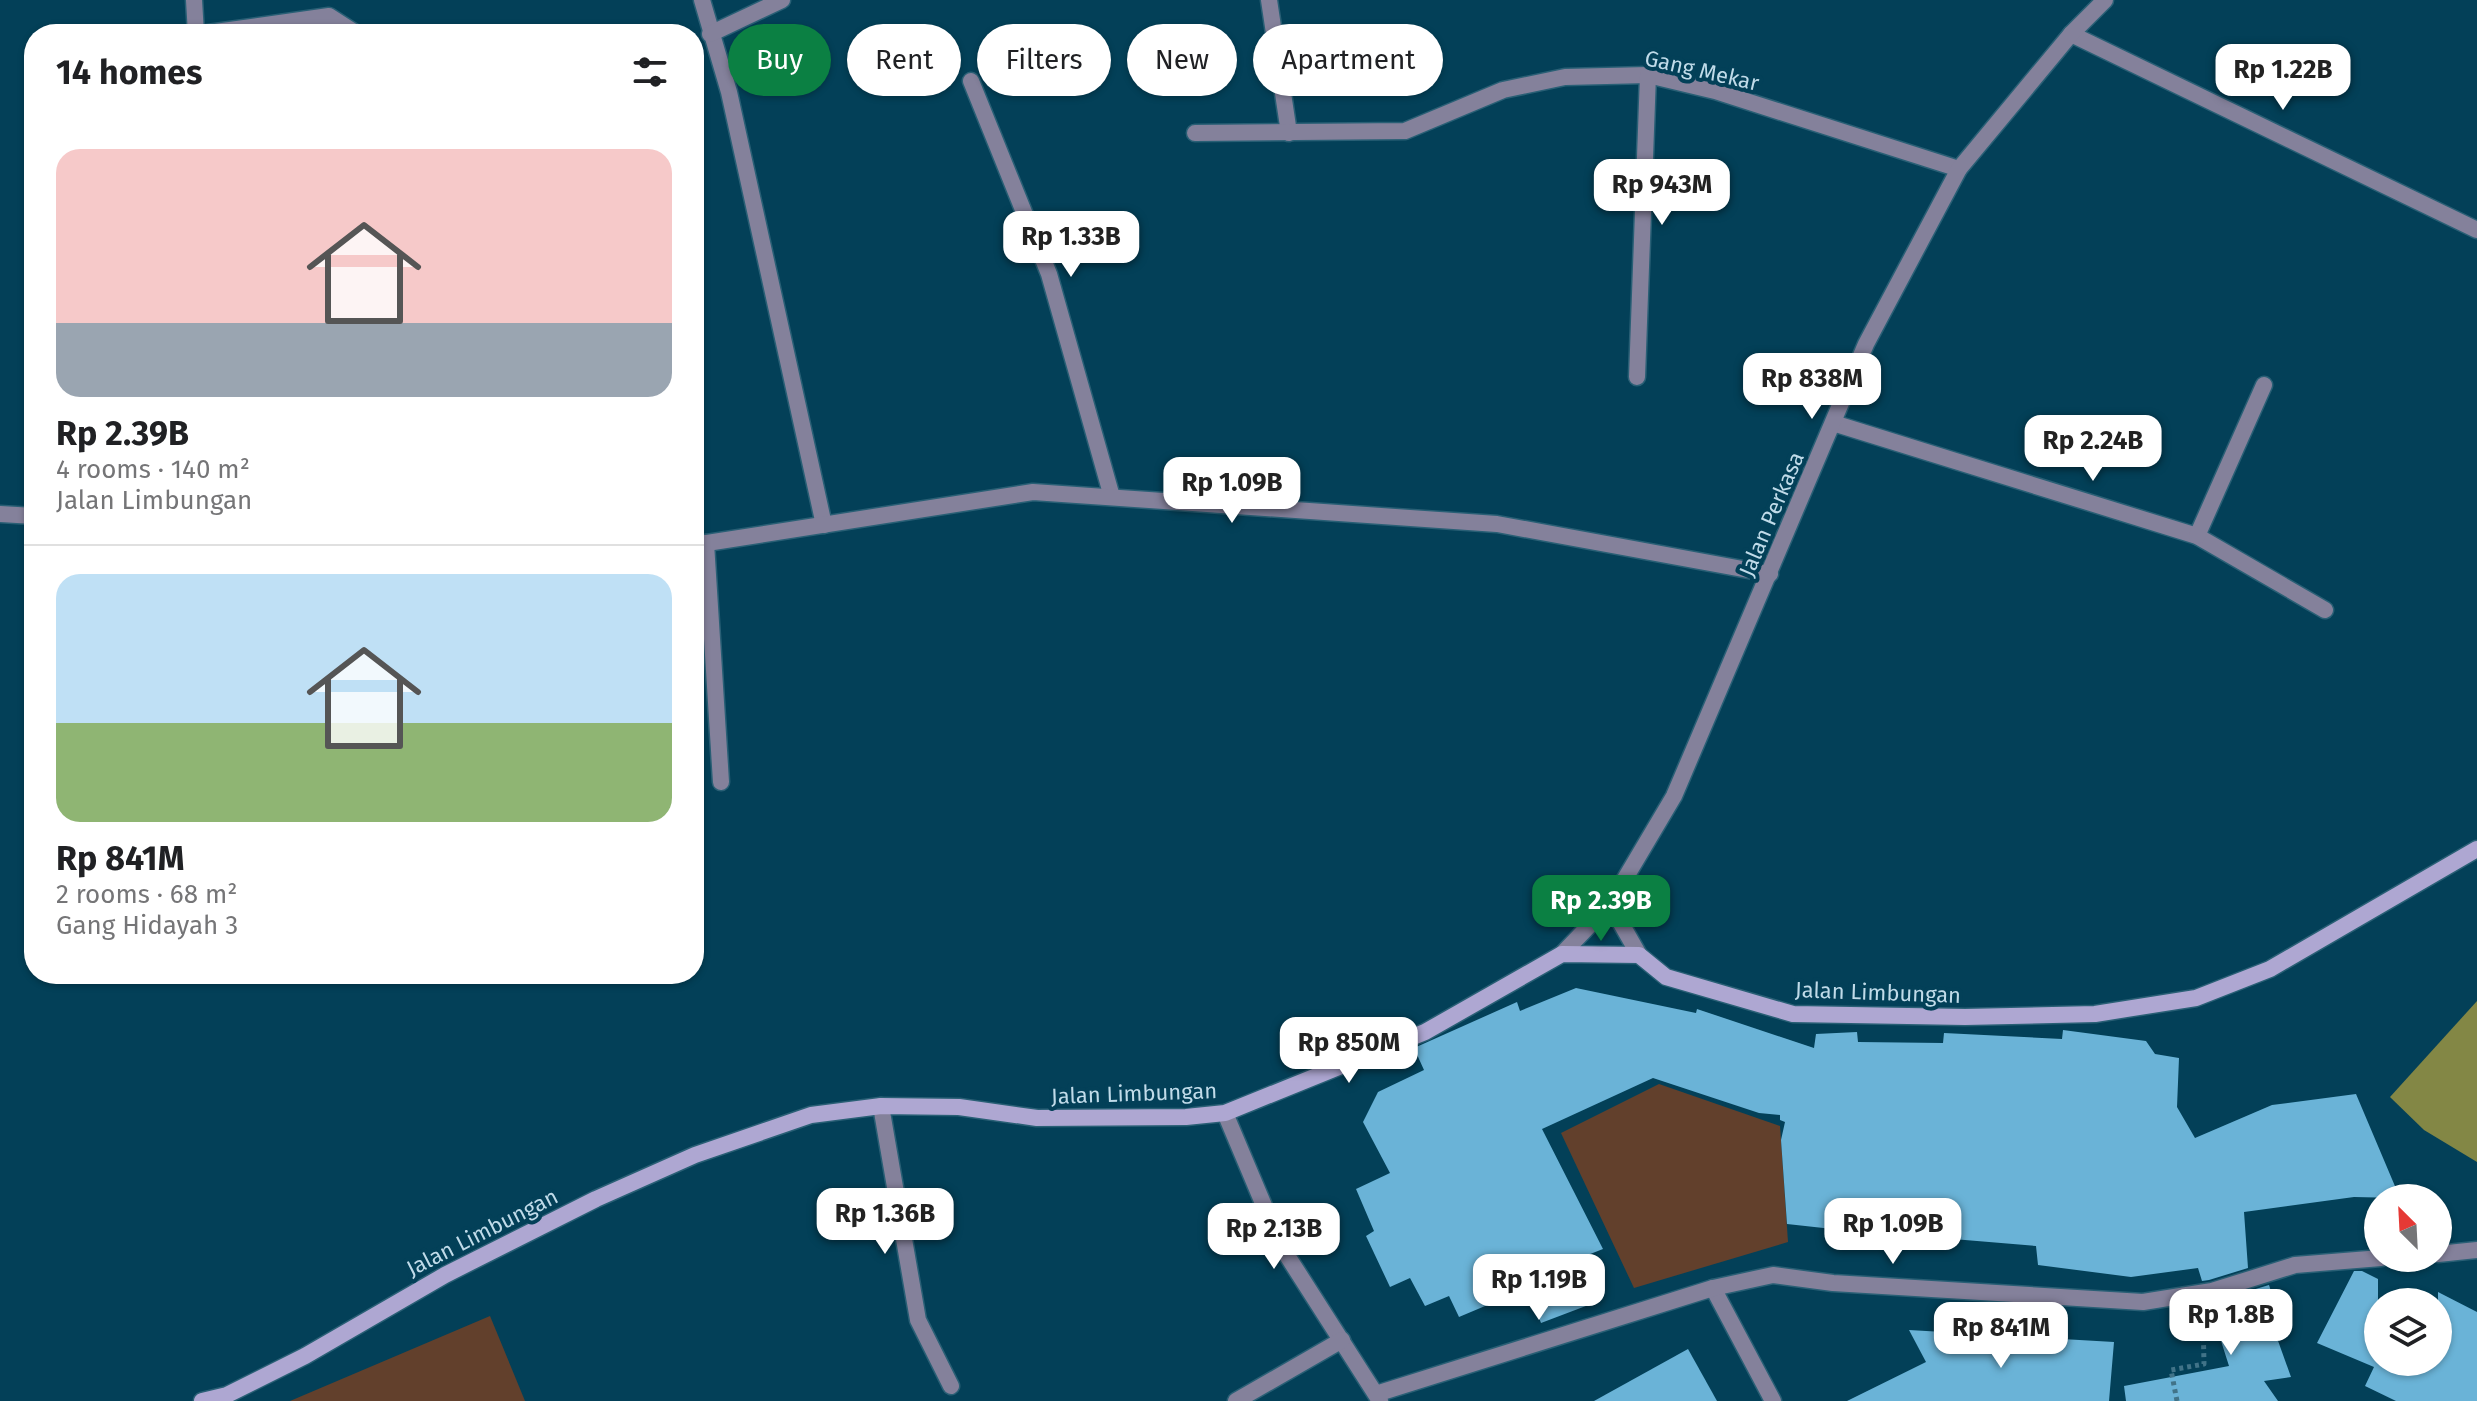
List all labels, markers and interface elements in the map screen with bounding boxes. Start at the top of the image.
chip: Buy [728,24,831,96]
chip: Rent [847,24,961,96]
chip: Filters [977,24,1111,96]
chip: New [1127,24,1237,96]
chip: Apartment [1253,24,1443,96]
street label: Gang Mekar [1642,44,1762,97]
pin: Rp 1.22B [2200,44,2366,112]
icon: filters [628,50,672,94]
text: 14 homes [56,52,202,93]
text: Rp 1.22B [2234,54,2332,85]
pin: Rp 943M [1588,159,1736,227]
text: Rp 943M [1612,169,1712,200]
icon: home [292,201,436,345]
pin: Rp 1.33B [988,211,1154,279]
text: Rp 1.33B [1021,221,1121,252]
pin: Rp 838M [1738,353,1886,421]
text: Rp 838M [1761,363,1863,394]
text: Rp 2.39B [56,413,189,454]
pin: Rp 2.24B [2010,415,2176,483]
text: Rp 2.24B [2043,425,2143,456]
street label: Jalan Perkasa [1733,448,1810,581]
text: 4 rooms · 140 m² [56,454,250,485]
pin: Rp 1.09B [1149,457,1315,525]
text: Rp 1.09B [1181,467,1283,498]
text: Jalan Limbungan [56,485,252,516]
icon: home [292,626,436,770]
text: Rp 841M [56,838,184,879]
pin: Rp 2.39B [1518,875,1684,943]
text: 2 rooms · 68 m² [56,879,237,910]
text: Rp 2.39B [1550,885,1652,916]
text: Gang Hidayah 3 [56,910,238,941]
street label: Jalan Limbungan [1794,976,1961,1009]
pin: Rp 850M [1275,1017,1423,1085]
text: Rp 850M [1298,1027,1400,1058]
street label: Jalan Limbungan [1051,1077,1218,1110]
street label: Jalan Limbungan [402,1183,562,1282]
north arrow [2364,1184,2452,1272]
map controls [2364,1184,2452,1376]
pin: Rp 1.36B [802,1188,968,1256]
text: Rp 1.36B [835,1198,935,1229]
pin: Rp 1.09B [1810,1198,1976,1266]
pin: Rp 2.13B [1191,1203,1357,1271]
text: Rp 1.09B [1842,1208,1944,1239]
text: Rp 2.13B [1226,1213,1322,1244]
pin: Rp 1.19B [1456,1254,1622,1322]
text: Rp 1.19B [1491,1264,1587,1295]
button: layers [2364,1288,2452,1376]
pin: Rp 1.8B [2157,1289,2305,1357]
text: Rp 1.8B [2187,1299,2275,1330]
pin: Rp 841M [1927,1302,2075,1370]
text: Rp 841M [1952,1312,2050,1343]

